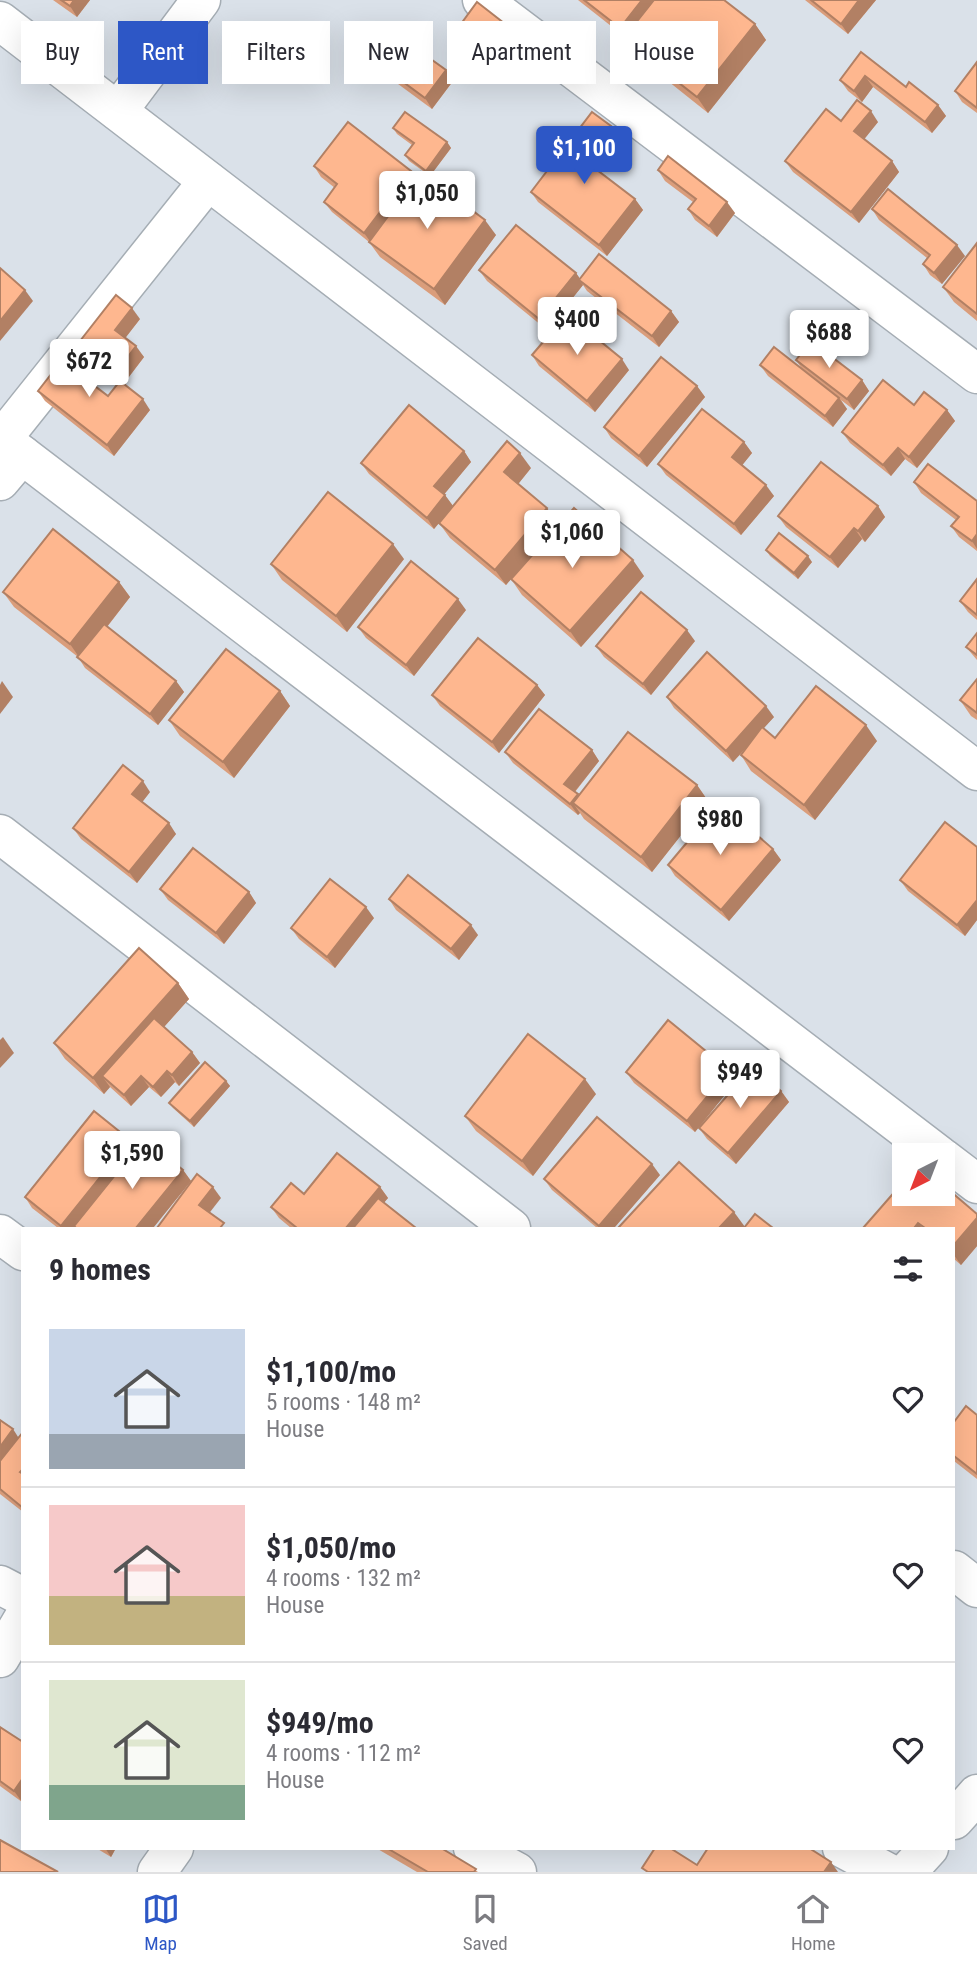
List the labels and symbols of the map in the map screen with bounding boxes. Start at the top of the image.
pin: $1,100 [527,127,641,186]
pin: $1,050 [370,172,484,231]
pin: $400 [536,298,618,357]
pin: $688 [788,310,870,370]
pin: $672 [48,340,130,399]
pin: $1,060 [515,510,629,570]
pin: $980 [679,798,761,857]
pin: $949 [699,1050,781,1110]
pin: $1,590 [75,1132,189,1191]
north arrow [892,1143,956,1206]

